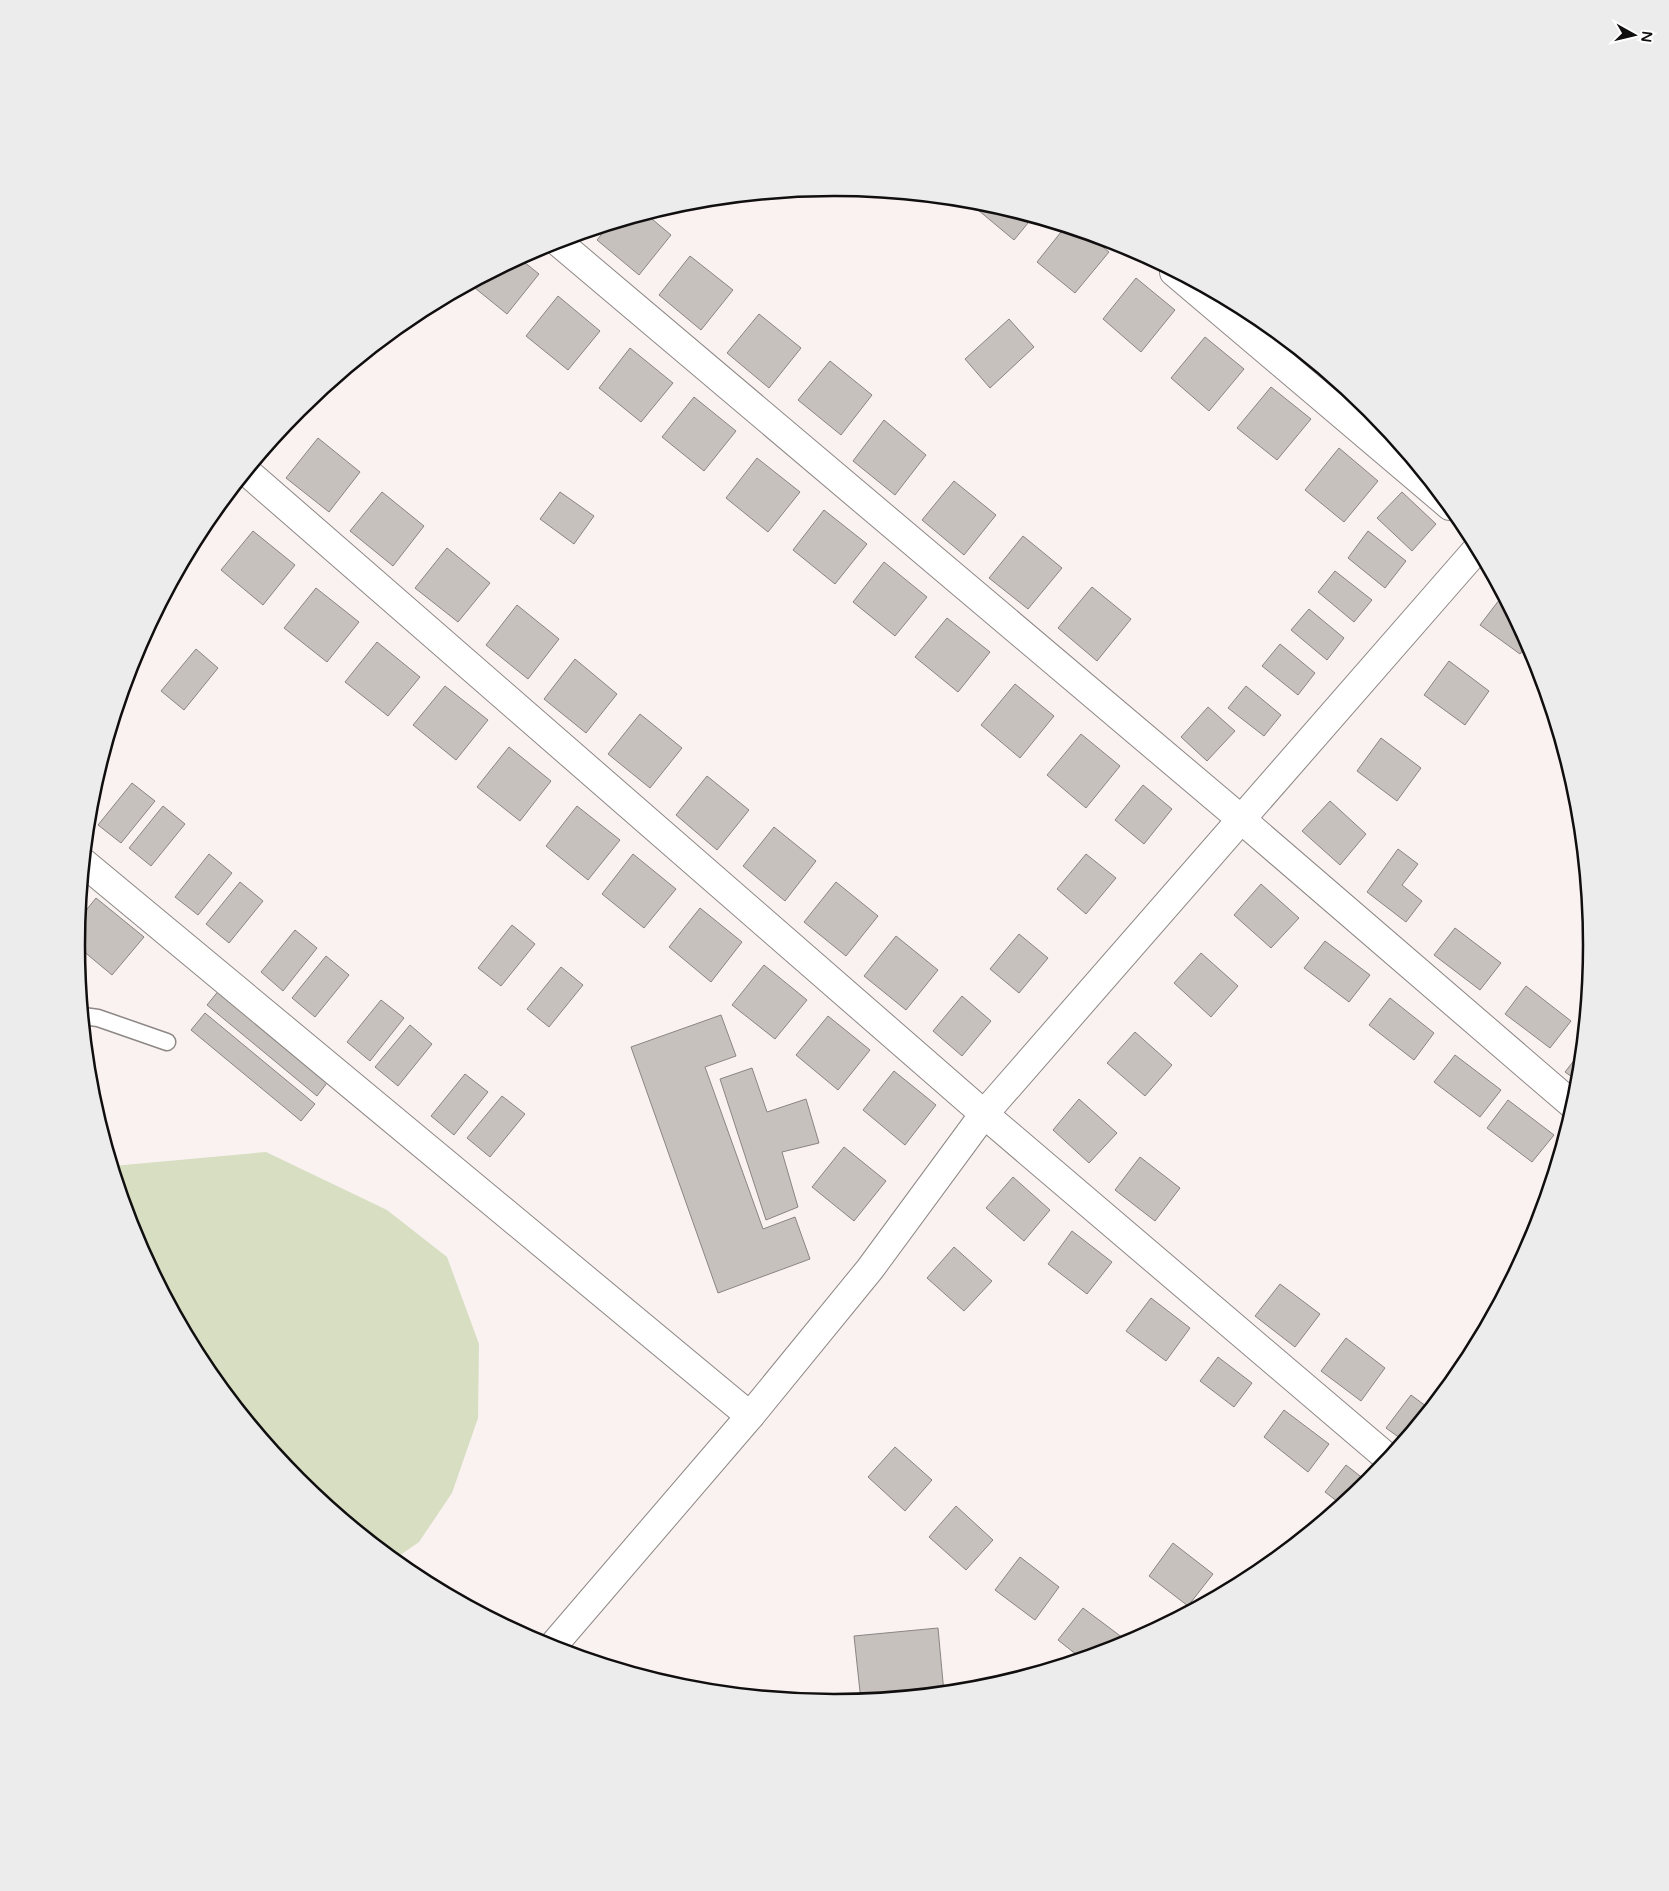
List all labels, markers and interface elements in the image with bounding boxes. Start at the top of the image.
north arrow [1609,10,1659,60]
text: N [1637,30,1656,43]

